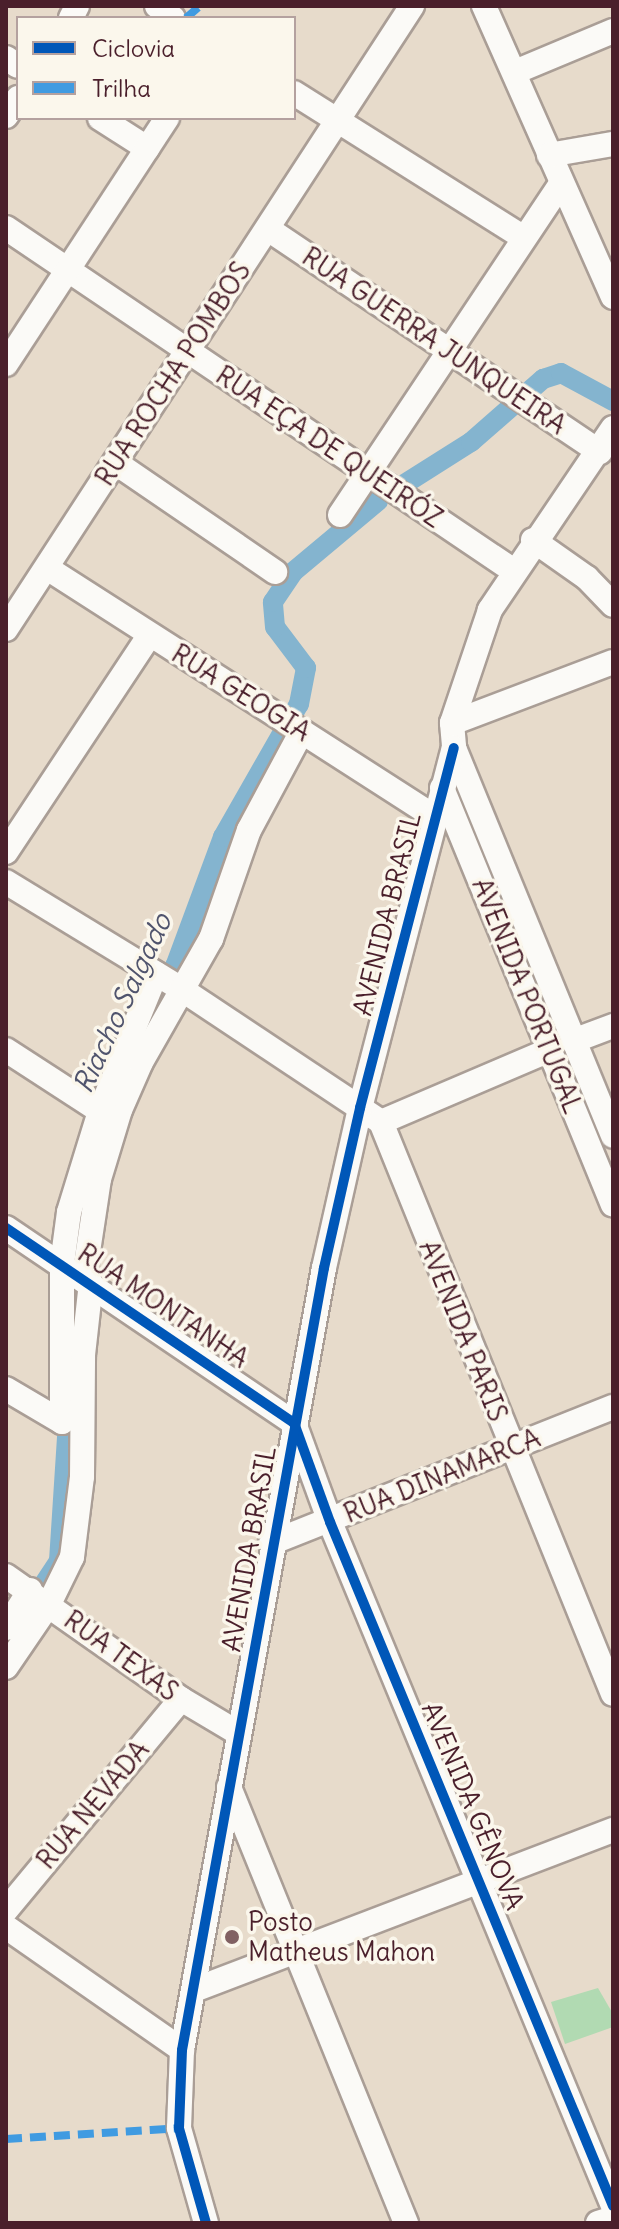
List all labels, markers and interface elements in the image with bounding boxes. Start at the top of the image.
legend [16,16,296,120]
text: Ciclovia [92,33,175,63]
text: Trilha [92,73,151,103]
street label: RUA GUERRA JUNQUEIRA [296,241,572,441]
street label: RUA ROCHA POMBOS [89,256,257,492]
street label: RUA EÇA DE QUEIRÓZ [210,360,448,534]
street label: RUA GEOGIA [166,638,316,748]
street label: AVENIDA BRASIL [347,809,427,1019]
street label: AVENIDA PORTUGAL [466,874,588,1118]
water label: Riacho Salgado [66,908,178,1098]
street label: AVENIDA PARIS [413,1236,513,1426]
street label: RUA MONTANHA [72,1237,254,1375]
street label: RUA DINAMARCA [339,1422,545,1530]
street label: AVENIDA BRASIL [216,1444,282,1654]
street label: RUA TEXAS [58,1604,184,1708]
street label: AVENIDA GÊNOVA [415,1698,531,1914]
street label: RUA NEVADA [30,1735,156,1875]
place label: Posto Matheus Mahon [248,1906,435,1968]
marker: Posto Matheus Mahon [223,1928,241,1946]

